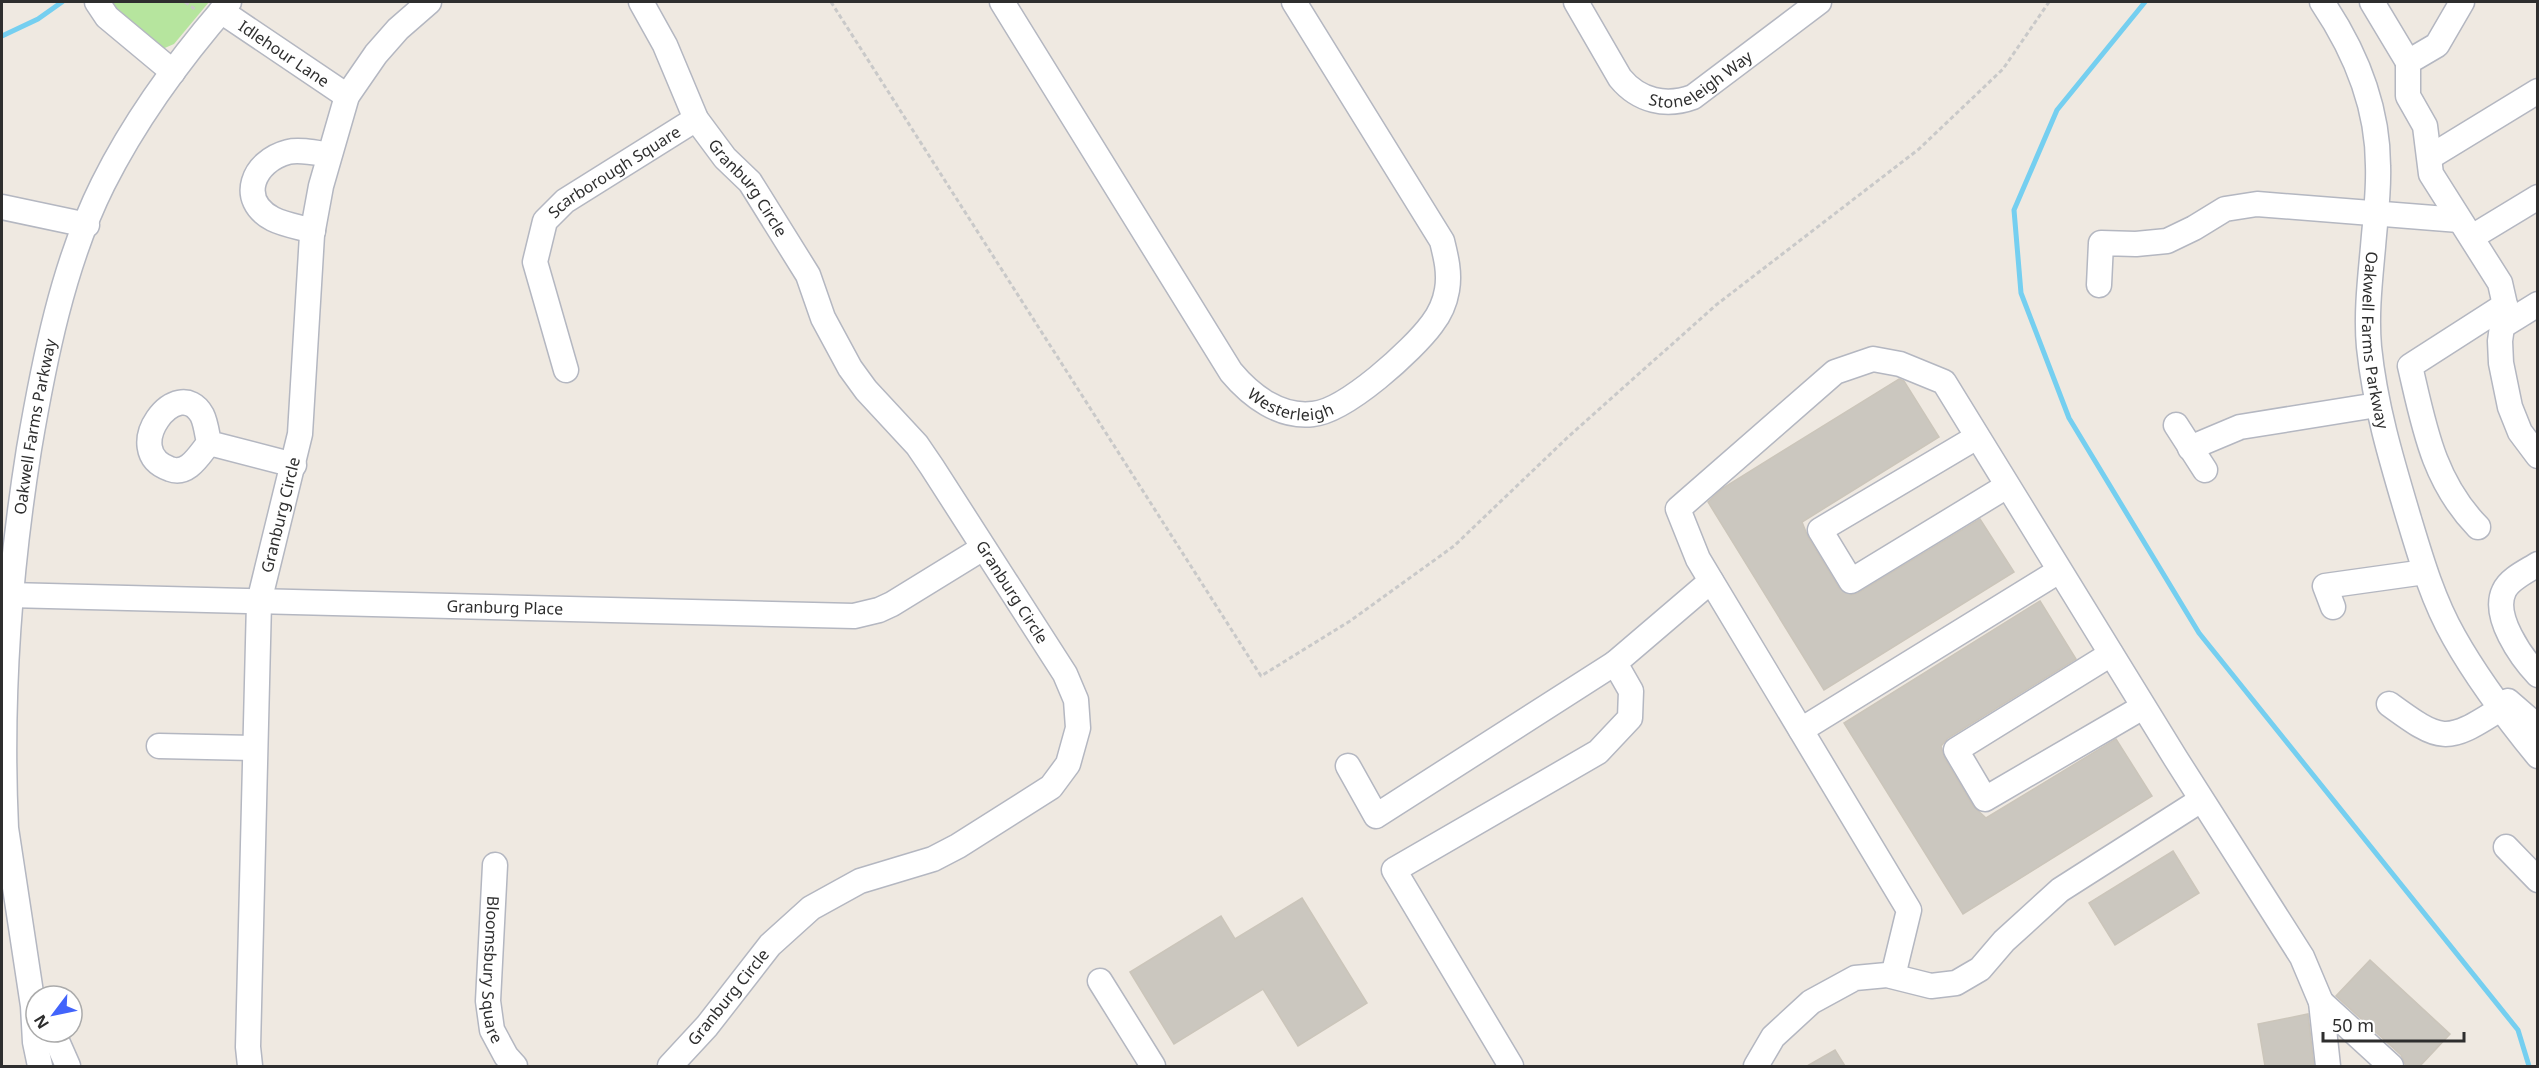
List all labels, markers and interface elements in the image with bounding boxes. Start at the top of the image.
street label: Idlehour Lane [234,15,334,92]
street label: Stoneleigh Way [1646,45,1757,113]
street label: Scarborough Square [543,120,685,223]
street label: Granburg Circle [703,134,792,241]
street label: Oakwell Farms Parkway [2357,251,2394,432]
street label: Oakwell Farms Parkway [9,336,61,516]
street label: Westerleigh [1243,383,1337,425]
street label: Granburg Circle [256,455,305,575]
street label: Granburg Circle [971,536,1054,648]
street label: Granburg Place [446,595,563,620]
street label: Bloomsbury Square [477,895,508,1047]
street label: Granburg Circle [682,944,774,1050]
north arrow [24,984,84,1044]
scale bar [2323,1005,2464,1043]
text: N [29,1011,54,1033]
text: 50 m [2332,1013,2374,1037]

